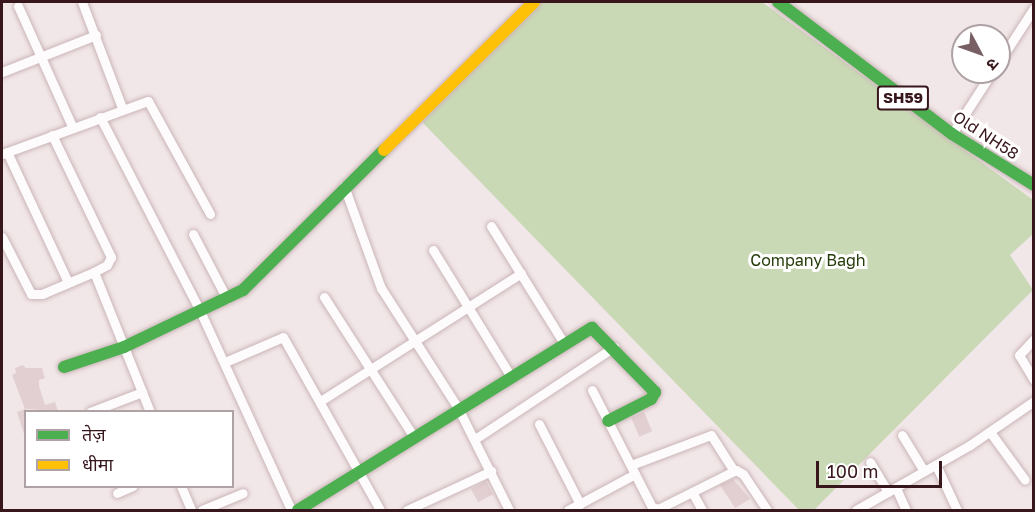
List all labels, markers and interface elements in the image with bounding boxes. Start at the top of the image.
north arrow [951,24,1011,84]
text: उ [982,54,1004,75]
road number: SH59 [876,86,930,110]
street label: Old NH58 [950,107,1022,163]
park label: Company Bagh [750,250,866,270]
legend [24,410,234,488]
text: तेज़ [82,423,106,445]
scale bar [819,449,945,487]
text: धीमा [82,453,113,475]
text: 100 m [827,460,878,482]

